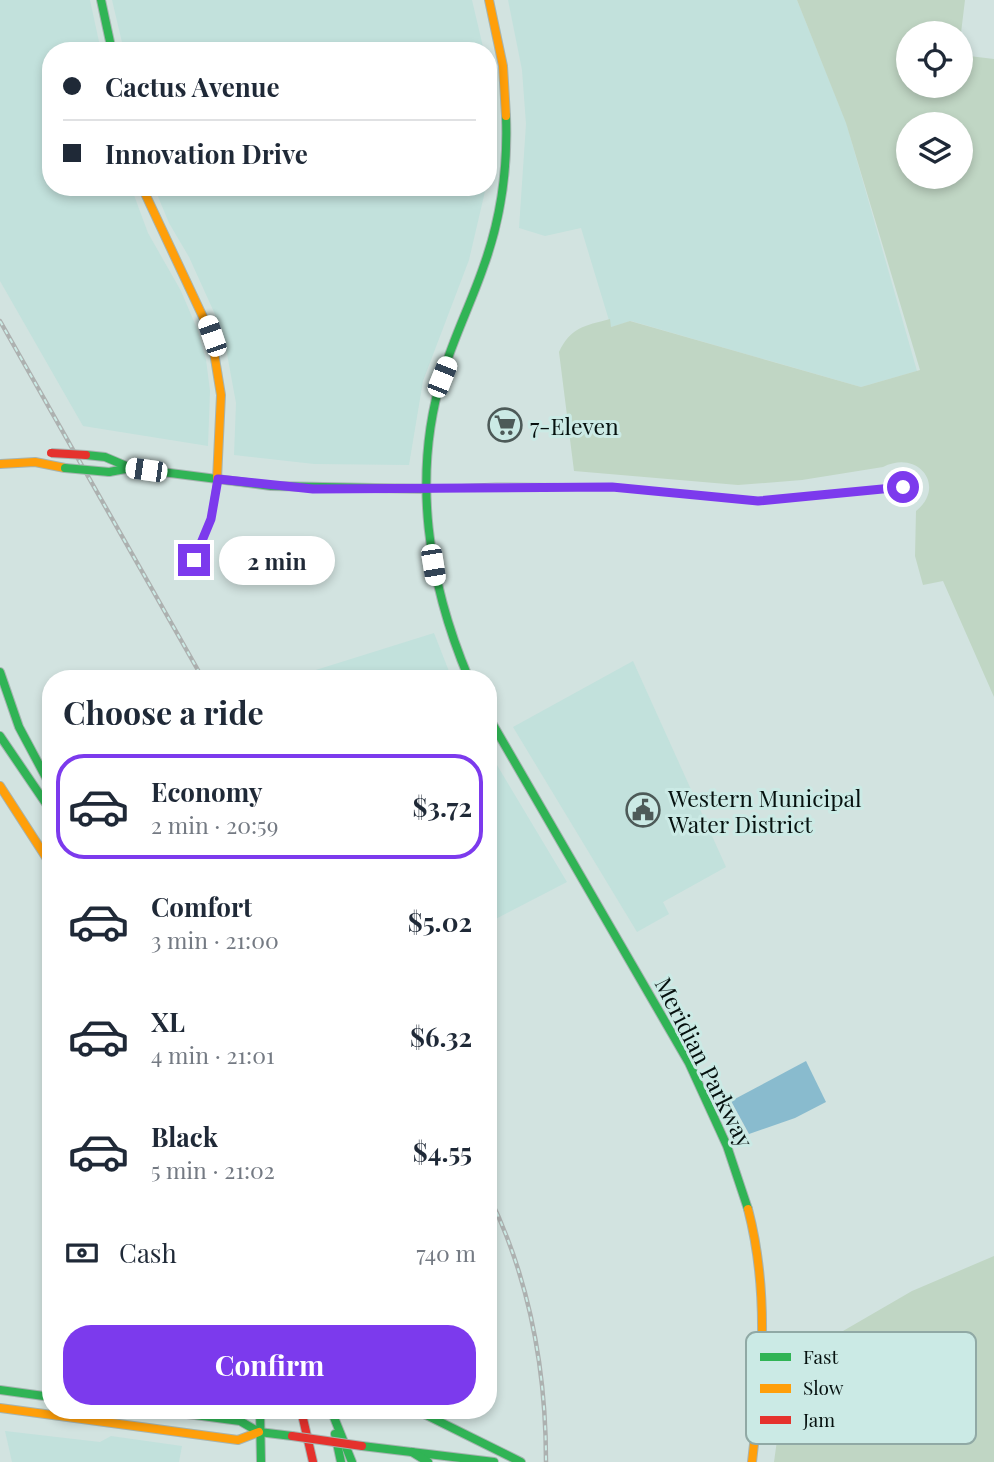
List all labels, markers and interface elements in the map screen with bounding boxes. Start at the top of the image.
map controls [896,21,973,189]
button: locate [896,21,973,98]
text: Cactus Avenue [105,69,280,104]
button: layers [896,112,973,189]
text: Innovation Drive [105,136,308,171]
car [196,313,229,359]
car [425,354,460,400]
supermarket icon: 7-Eleven [486,406,524,444]
place label: 7-Eleven [530,410,619,441]
car [124,457,169,483]
route start [887,471,919,503]
callout: 2 min [218,536,334,584]
car [420,543,447,587]
route end [178,544,210,576]
text: 2 min [247,545,307,576]
text: Choose a ride [63,690,264,733]
text: Economy [151,774,262,809]
icon: car [67,775,130,838]
place label: Western Municipal Water District [667,782,862,839]
text: $3.72 [413,789,472,824]
public building icon: Western Municipal Water District [624,791,662,829]
text: 2 min · 20:59 [151,809,278,840]
text: Comfort [151,889,252,924]
icon: car [67,890,130,953]
text: $5.02 [408,904,472,939]
text: 3 min · 21:00 [151,924,279,955]
street label: Meridian Parkway [649,972,761,1153]
text: XL [151,1004,185,1039]
icon: car [67,1005,130,1068]
text: $6.32 [410,1019,472,1054]
text: 4 min · 21:01 [151,1039,274,1070]
text: Black [151,1119,218,1154]
icon: car [67,1120,130,1183]
text: $4.55 [413,1134,472,1169]
text: 5 min · 21:02 [151,1154,275,1185]
icon: cash [63,1234,101,1272]
text: Cash [119,1235,177,1270]
text: 740 m [416,1237,476,1268]
button: Confirm [63,1325,476,1405]
legend [746,1332,976,1444]
text: Fast [803,1343,839,1369]
text: Slow [803,1374,844,1400]
text: Jam [802,1406,835,1432]

